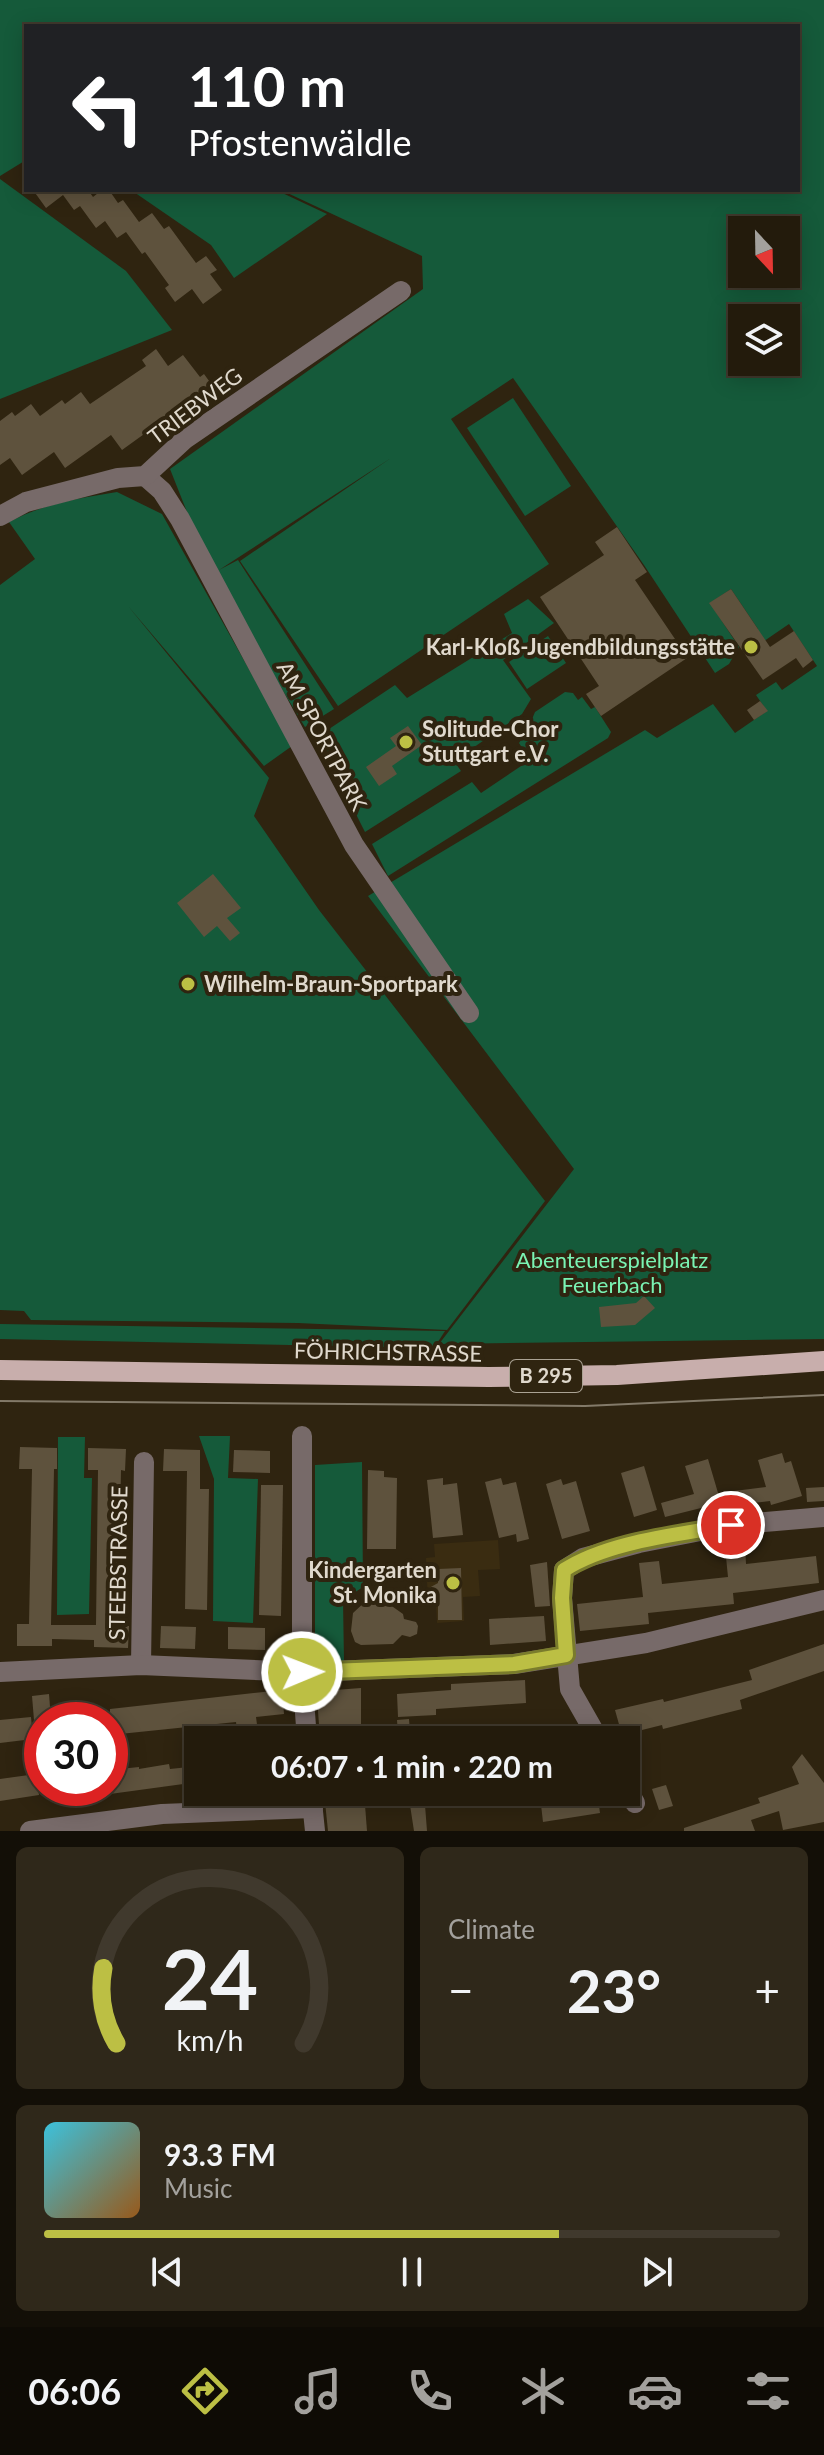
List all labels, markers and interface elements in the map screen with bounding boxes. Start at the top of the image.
text: 110 m [188,52,346,119]
icon: left [56,56,160,160]
text: Pfostenwäldle [188,120,412,164]
north arrow [728,216,800,288]
map controls [728,216,800,376]
button: layers [728,304,800,376]
street label: TRIEBWEG [142,361,247,450]
place label: Karl-Kloß-Jugendbildungsstätte [426,633,735,660]
marker: Karl-Kloß-Jugendbildungsstätte [742,638,760,656]
street label: AM SPORTPARK [272,656,373,815]
place label: Solitude-Chor Stuttgart e.V. [422,715,559,767]
marker: Solitude-Chor Stuttgart e.V. [397,733,415,751]
place label: Wilhelm-Braun-Sportpark [204,970,458,997]
marker: Wilhelm-Braun-Sportpark [179,975,197,993]
park label: Abenteuerspielplatz Feuerbach [516,1246,708,1298]
street label: FÖHRICHSTRASSE [294,1336,482,1367]
road number: B 295 [510,1360,582,1392]
street label: STEEBSTRASSE [103,1485,132,1641]
pin [697,1491,765,1559]
icon: arrive [709,1503,753,1547]
place label: Kindergarten St. Monika [308,1556,437,1608]
marker: Kindergarten St. Monika [444,1574,462,1592]
position arrow [260,1630,344,1714]
speed limit sign: 30 [24,1702,128,1806]
text: 06:07 · 1 min · 220 m [271,1748,553,1784]
text: Climate [448,1913,535,1945]
text: 24 [162,1928,258,2028]
text: 23° [567,1954,661,2026]
text: − [448,1964,474,2016]
text: + [754,1964,780,2016]
text: km/h [177,2023,243,2057]
text: 93.3 FM [164,2136,276,2172]
text: Music [164,2172,232,2204]
icon: previous [145,2250,189,2294]
icon: pause [390,2250,434,2294]
icon: next [635,2250,679,2294]
icon: directions [177,2363,233,2419]
icon: music [290,2363,346,2419]
icon: phone [402,2363,458,2419]
icon: climate [515,2363,571,2419]
icon: car [627,2363,683,2419]
icon: filters [740,2363,796,2419]
text: 06:06 [28,2369,121,2413]

